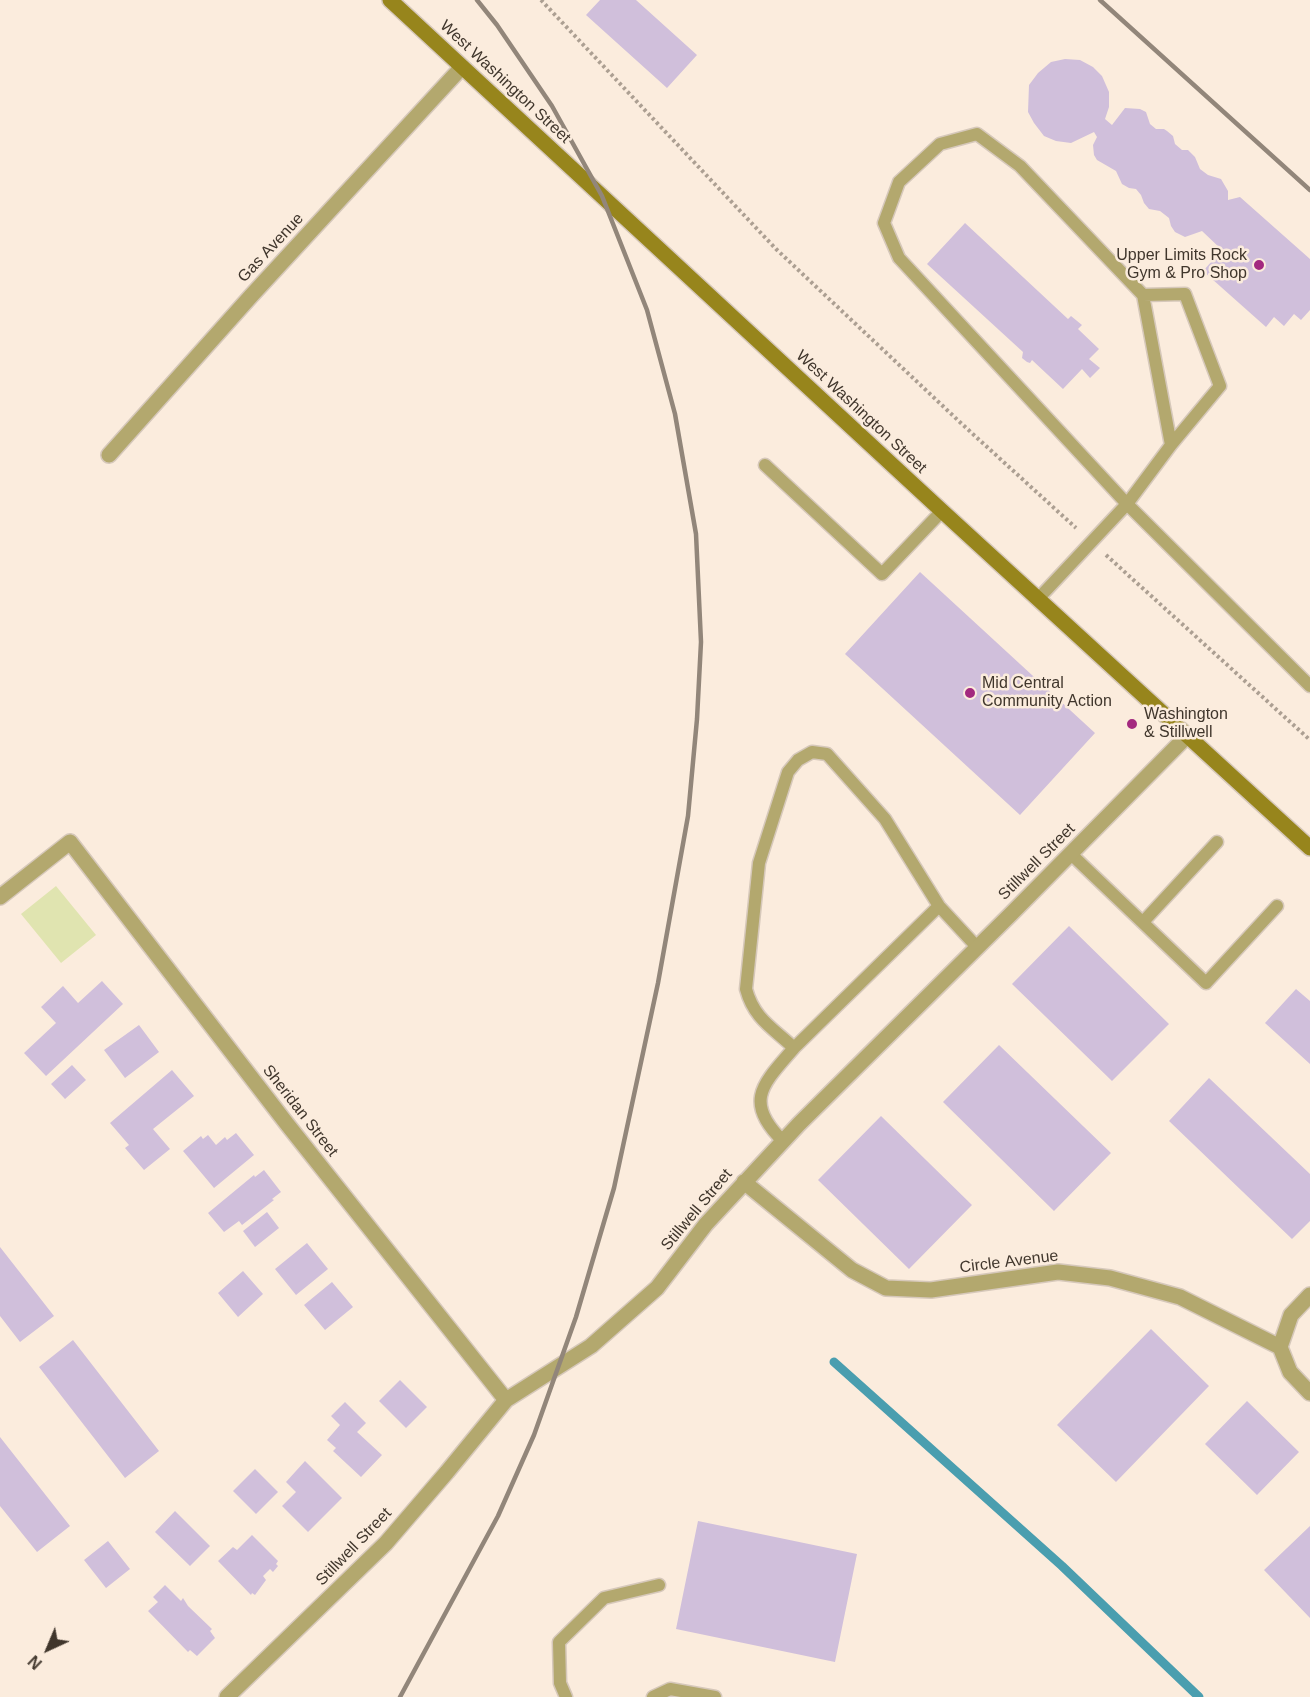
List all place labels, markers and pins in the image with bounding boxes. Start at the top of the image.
place label: Upper Limits Rock Gym & Pro Shop [1116,246,1247,284]
marker: Upper Limits Rock Gym & Pro Shop [1252,258,1266,272]
place label: Mid Central Community Action [982,674,1112,712]
marker: Mid Central Community Action [963,686,977,700]
place label: Washington & Stillwell [1144,705,1228,743]
marker: Washington & Stillwell [1125,717,1139,731]

